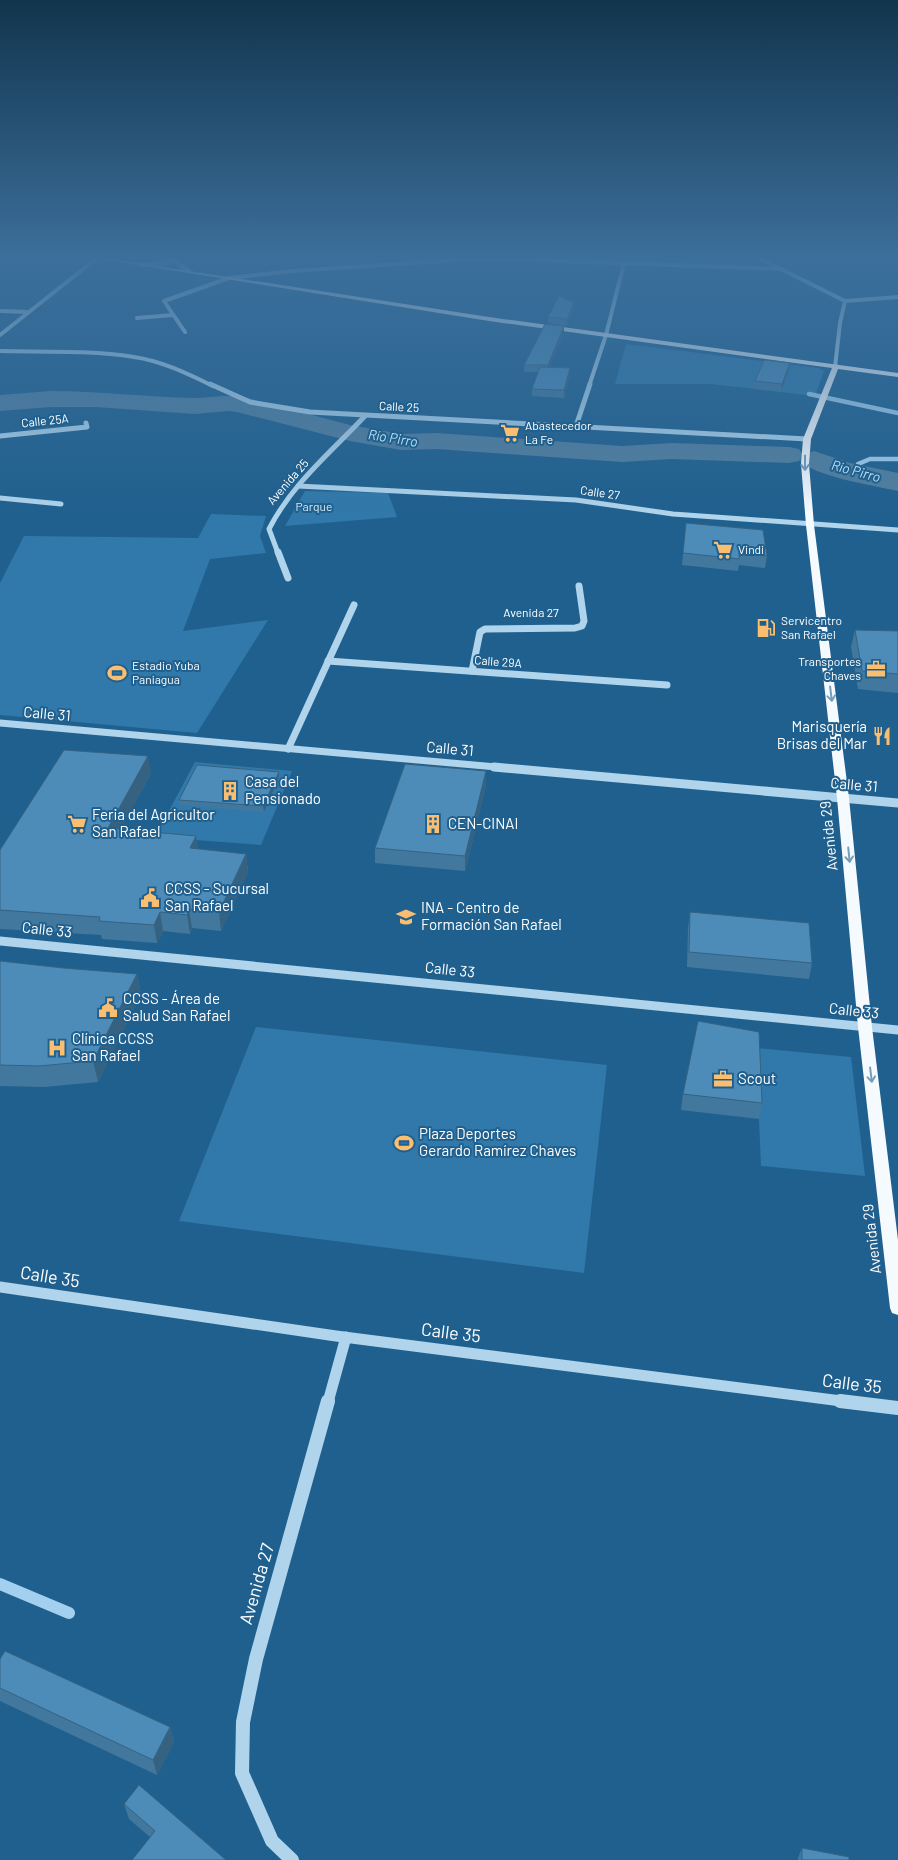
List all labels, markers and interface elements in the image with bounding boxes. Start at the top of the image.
street label: Calle 25 [379,398,420,414]
street label: Calle 25A [21,411,69,429]
place label: Abastecedor La Fe [525,418,592,446]
supermarket icon: Abastecedor La Fe [499,422,521,444]
water label: Río Pirro [367,425,419,450]
one-way arrow [800,454,810,470]
street label: Avenida 25 [264,456,311,507]
water label: Río Pirro [830,456,883,485]
street label: Calle 27 [579,482,621,502]
park label: Parque [296,499,332,513]
supermarket icon: Vindi [712,539,734,561]
place label: Vindi [738,542,764,556]
street label: Avenida 27 [503,605,559,619]
place label: Servicentro San Rafael [781,613,842,641]
fuel station icon: Servicentro San Rafael [755,617,777,639]
street label: Calle 29A [474,652,522,670]
place label: Transportes Chaves [798,654,861,682]
place label: Estadio Yuba Paniagua [132,658,200,686]
office icon: Transportes Chaves [865,658,887,680]
sports icon: Estadio Yuba Paniagua [106,662,128,684]
one-way arrow [826,685,836,701]
street label: Calle 31 [23,702,72,724]
place label: Marisquería Brisas del Mar [777,717,868,752]
restaurant icon: Marisquería Brisas del Mar [871,725,893,747]
street label: Calle 31 [426,737,475,759]
place label: Casa del Pensionado [245,772,321,807]
street label: Calle 31 [830,773,879,795]
building icon: Casa del Pensionado [219,780,241,802]
street label: Avenida 29 [815,800,841,872]
place label: Feria del Agricultor San Rafael [92,805,215,840]
supermarket icon: Feria del Agricultor San Rafael [66,813,88,835]
building icon: CEN-CINAI [422,813,444,835]
place label: CEN-CINAI [448,814,518,832]
one-way arrow [844,847,854,863]
place label: CCSS - Sucursal San Rafael [165,879,269,914]
public building icon: CCSS - Sucursal San Rafael [139,887,161,909]
place label: INA - Centro de Formación San Rafael [421,898,562,933]
school or university icon: INA - Centro de Formación San Rafael [395,906,417,928]
street label: Calle 33 [21,917,73,941]
street label: Calle 33 [424,957,476,981]
place label: CCSS - Área de Salud San Rafael [123,989,231,1024]
public building icon: CCSS - Área de Salud San Rafael [97,997,119,1019]
street label: Calle 33 [828,998,880,1022]
place label: Clínica CCSS San Rafael [72,1029,154,1064]
hospital icon: Clínica CCSS San Rafael [46,1037,68,1059]
one-way arrow [866,1067,876,1083]
office icon: Scout [712,1068,734,1090]
place label: Scout [738,1069,776,1087]
place label: Plaza Deportes Gerardo Ramírez Chaves [419,1124,576,1159]
sports icon: Plaza Deportes Gerardo Ramírez Chaves [393,1132,415,1154]
street label: Avenida 29 [858,1203,884,1275]
street label: Calle 35 [19,1260,82,1292]
street label: Calle 35 [420,1317,482,1347]
street label: Calle 35 [821,1368,883,1398]
street label: Avenida 27 [234,1540,278,1627]

